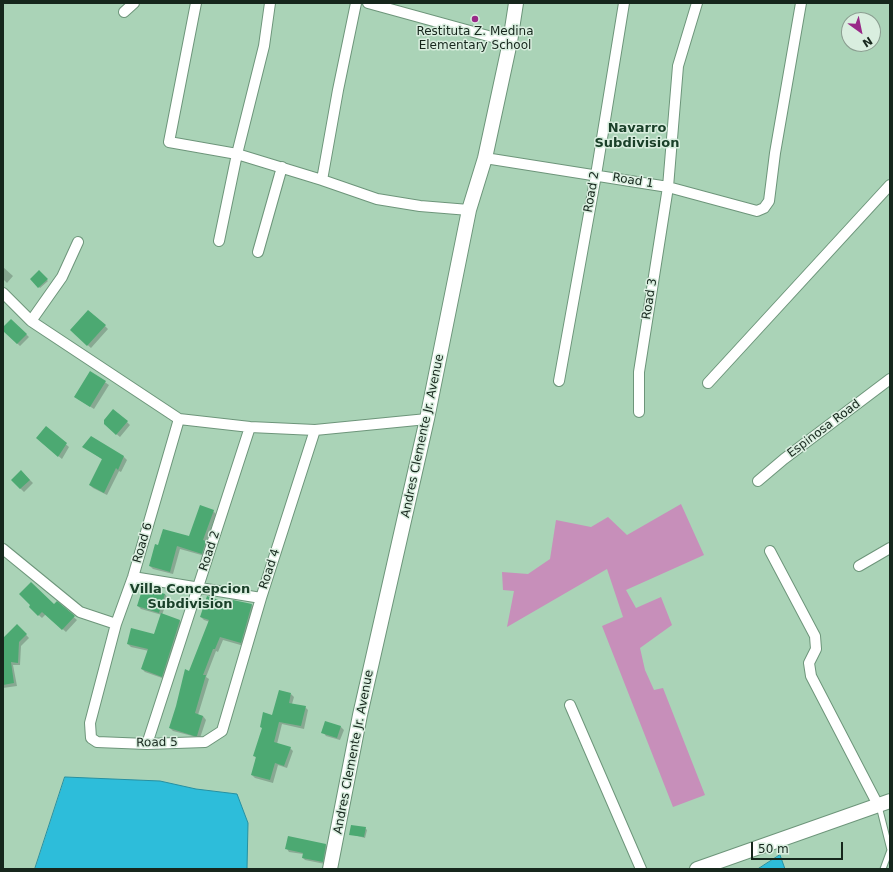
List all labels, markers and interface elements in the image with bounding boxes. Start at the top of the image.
north arrow [841,12,881,52]
marker: Restituta Z. Medina Elementary School [470,14,480,24]
place label: Restituta Z. Medina Elementary School [416,25,534,53]
text: N [860,34,875,50]
district label: Navarro Subdivision [595,121,679,152]
street label: Road 2 [581,170,603,214]
street label: Road 1 [611,171,655,191]
street label: Road 3 [640,277,660,321]
street label: Andres Clemente Jr. Avenue [399,353,447,519]
street label: Espinosa Road [785,397,863,461]
street label: Road 6 [130,521,156,565]
street label: Road 2 [197,529,223,573]
street label: Road 4 [257,547,283,591]
district label: Villa Concepcion Subdivision [130,582,250,613]
street label: Andres Clemente Jr. Avenue [331,669,377,835]
street label: Road 5 [136,735,178,751]
scale bar [753,834,845,860]
text: 50 m [758,842,789,856]

